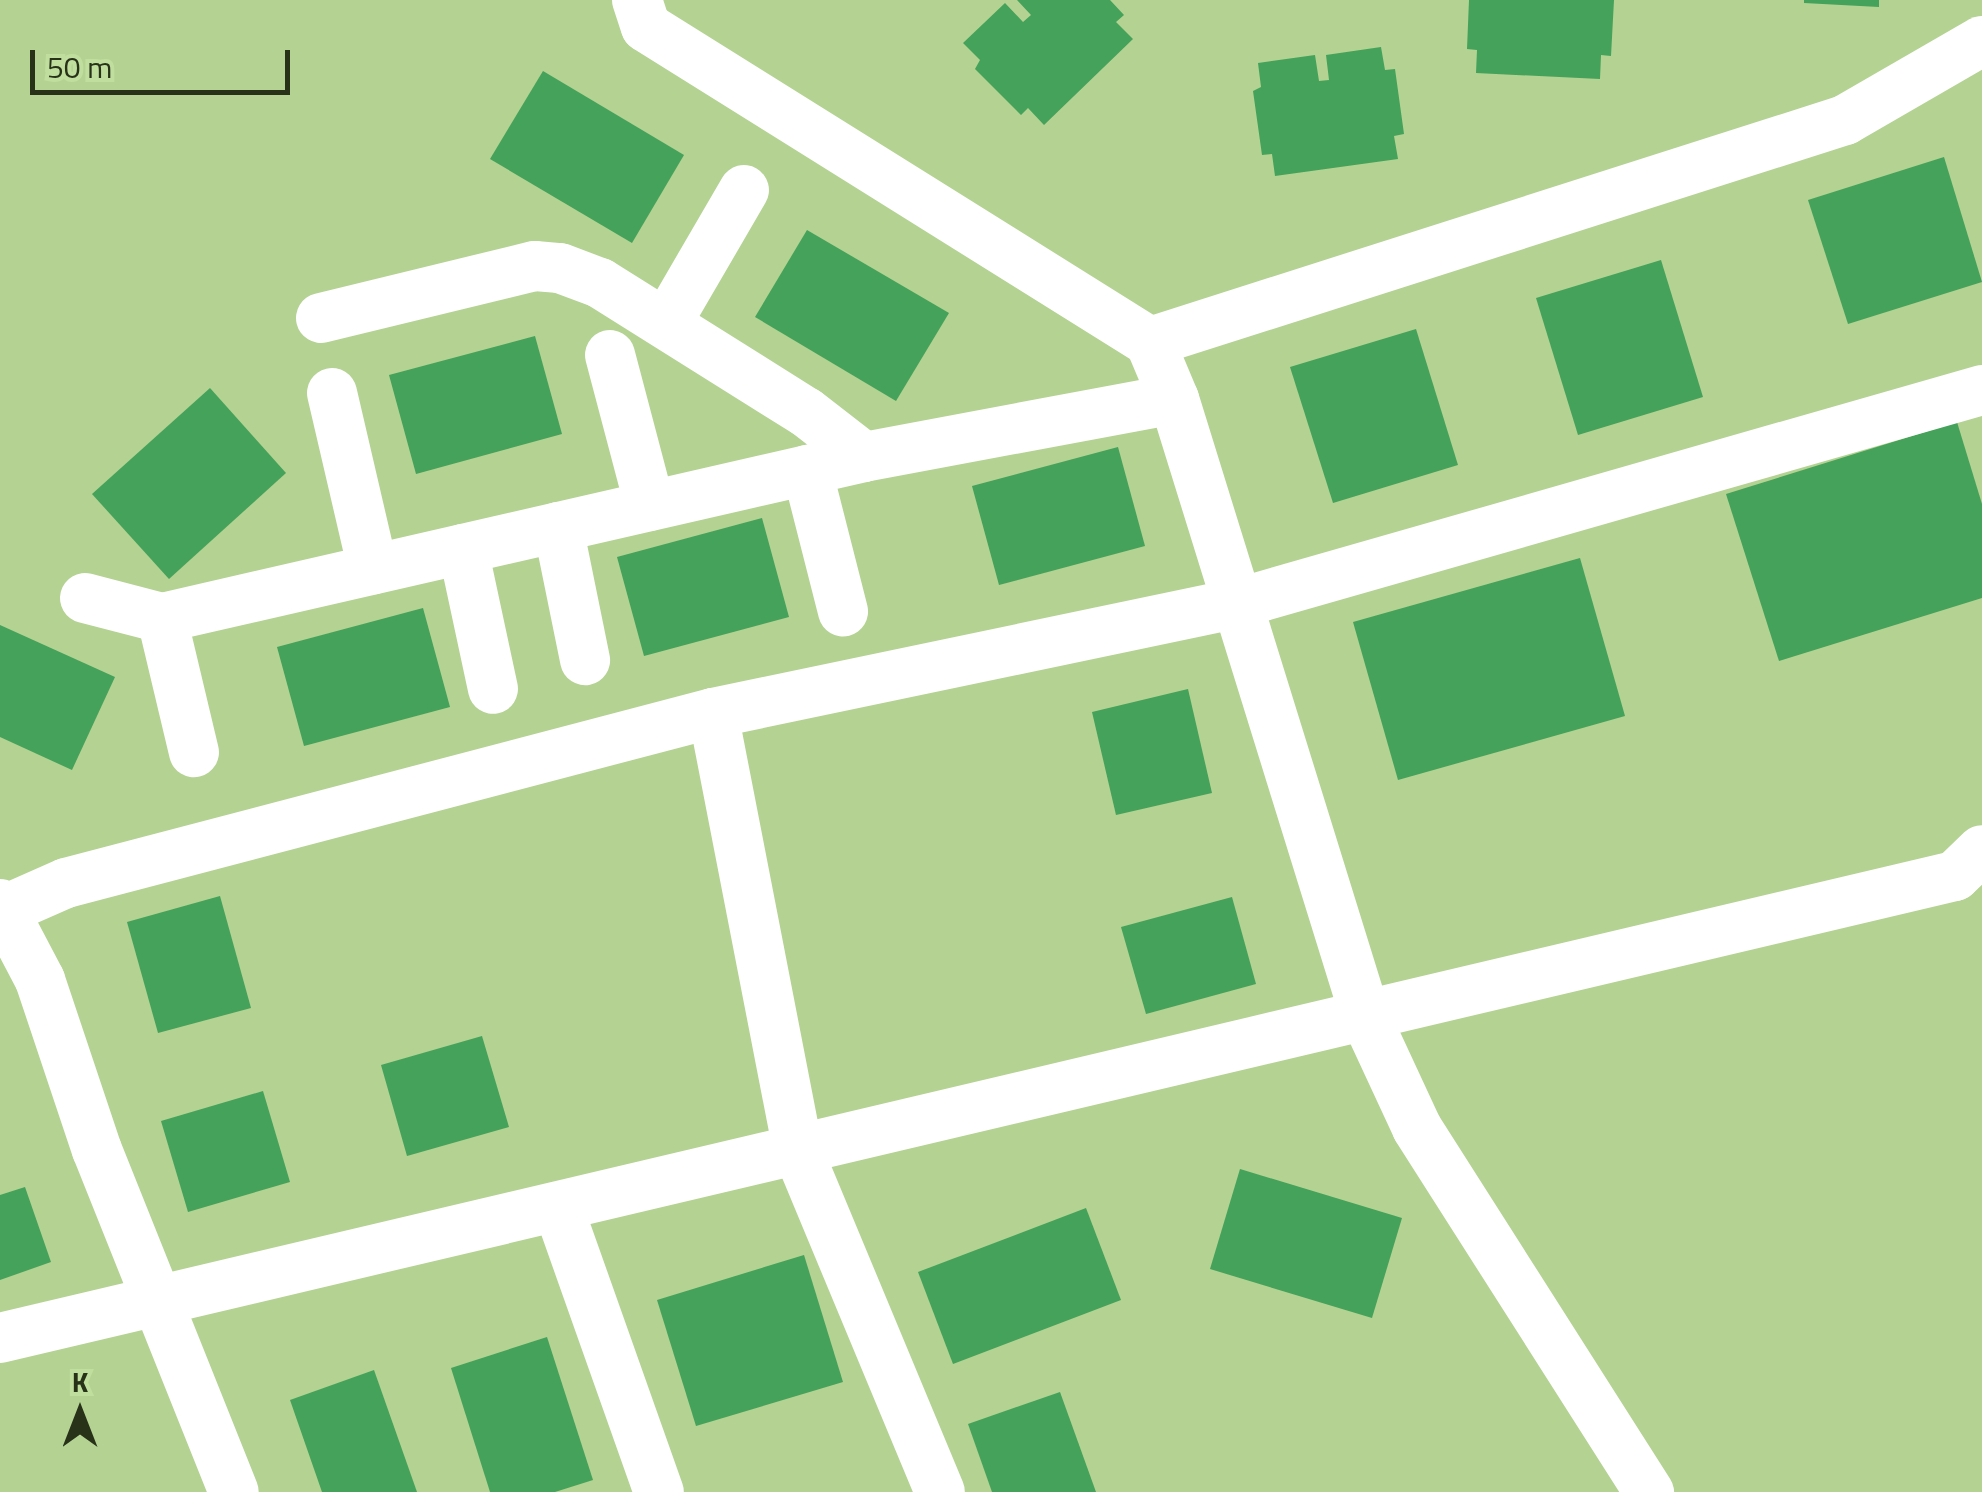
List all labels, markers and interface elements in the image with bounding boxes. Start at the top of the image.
scale bar [35,30,295,92]
text: 50 m [47,44,112,90]
text: K [72,1360,88,1403]
north arrow [30,1362,130,1462]

